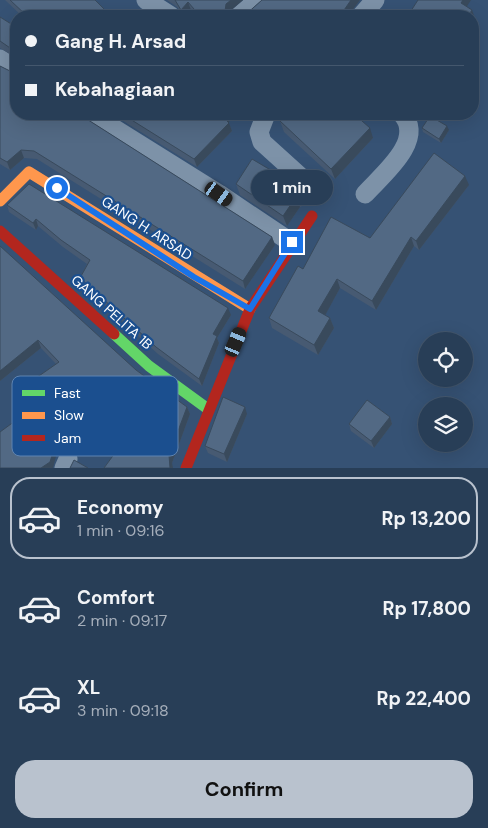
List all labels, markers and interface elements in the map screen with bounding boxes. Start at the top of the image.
text: Gang H. Arsad [55,29,186,54]
text: Kebahagiaan [55,77,175,102]
callout: 1 min [251,170,333,204]
route start [46,177,68,199]
text: 1 min [273,177,311,198]
car [202,179,235,209]
street label: GANG H. ARSAD [98,192,196,264]
route end [281,231,303,253]
street label: GANG PELITA 1B [68,271,156,353]
car [223,325,248,359]
map controls [418,332,473,452]
button: locate [418,332,473,387]
legend [12,376,178,456]
text: Fast [54,384,81,402]
button: layers [418,397,473,452]
text: Slow [54,406,84,424]
text: Jam [54,429,81,447]
text: Economy [77,495,164,520]
icon: car [17,496,62,541]
text: Rp 13,200 [381,506,471,531]
text: 1 min · 09:16 [77,520,164,541]
text: Comfort [77,585,155,610]
icon: car [17,586,62,631]
text: Rp 17,800 [382,596,471,621]
text: 2 min · 09:17 [77,610,167,631]
text: XL [77,675,100,700]
icon: car [17,676,62,721]
text: Rp 22,400 [376,686,471,711]
text: 3 min · 09:18 [77,700,169,721]
button: Confirm [15,760,473,818]

